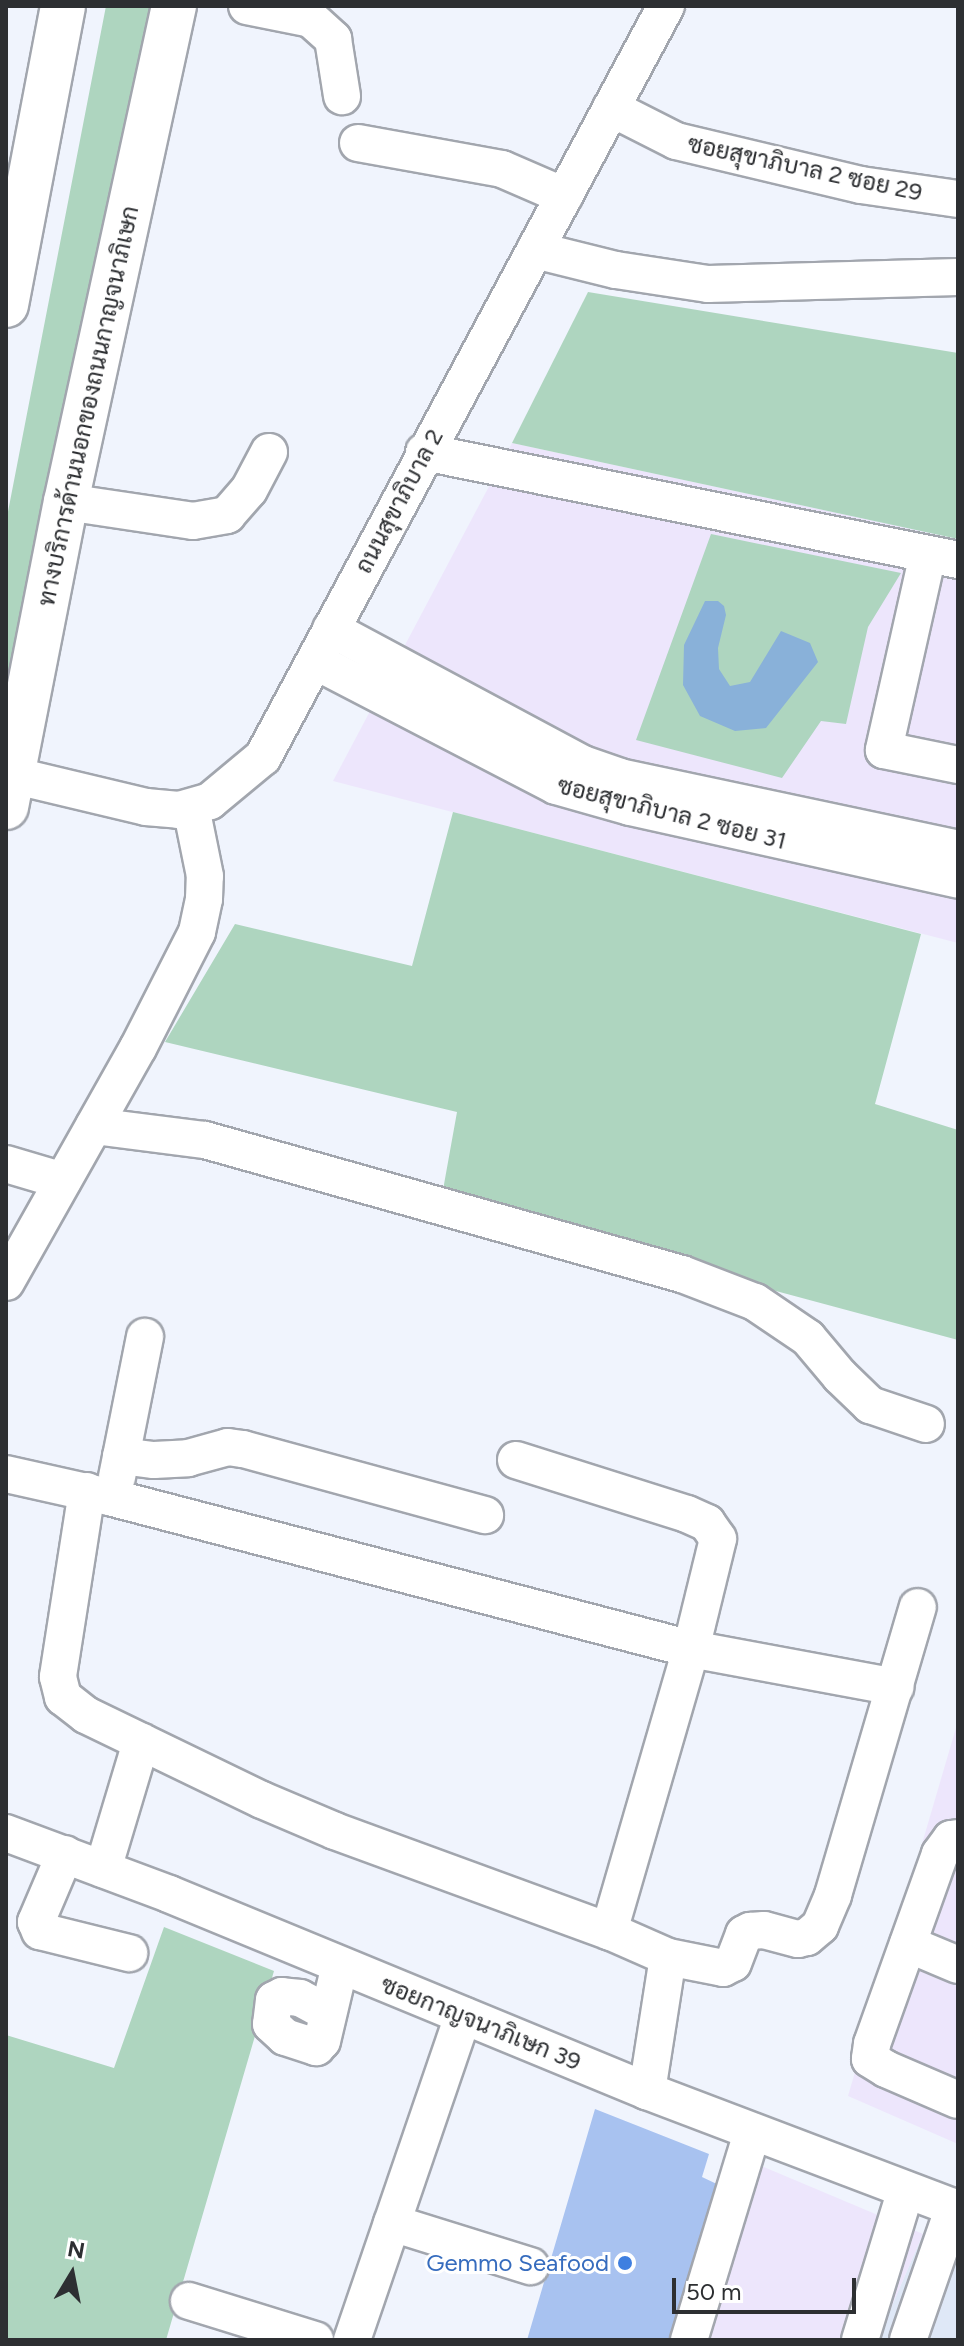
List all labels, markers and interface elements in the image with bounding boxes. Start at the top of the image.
street label: ซอยสุขาภิบาล 2 ซอย 29 [685,129,925,207]
street label: ทางบริการด้านนอกของถนนกาญจนาภิเษก [31,203,145,609]
street label: ถนนสุขาภิบาล 2 [349,424,449,578]
street label: ซอยสุขาภิบาล 2 ซอย 31 [555,771,789,855]
street label: ซอยกาญจนาภิเษก 39 [377,1970,585,2076]
north arrow [32,2234,112,2314]
text: N [66,2235,87,2265]
place label: Gemmo Seafood [426,2249,609,2277]
marker: Gemmo Seafood [616,2254,634,2272]
scale bar [676,2262,860,2312]
text: 50 m [686,2277,742,2306]

